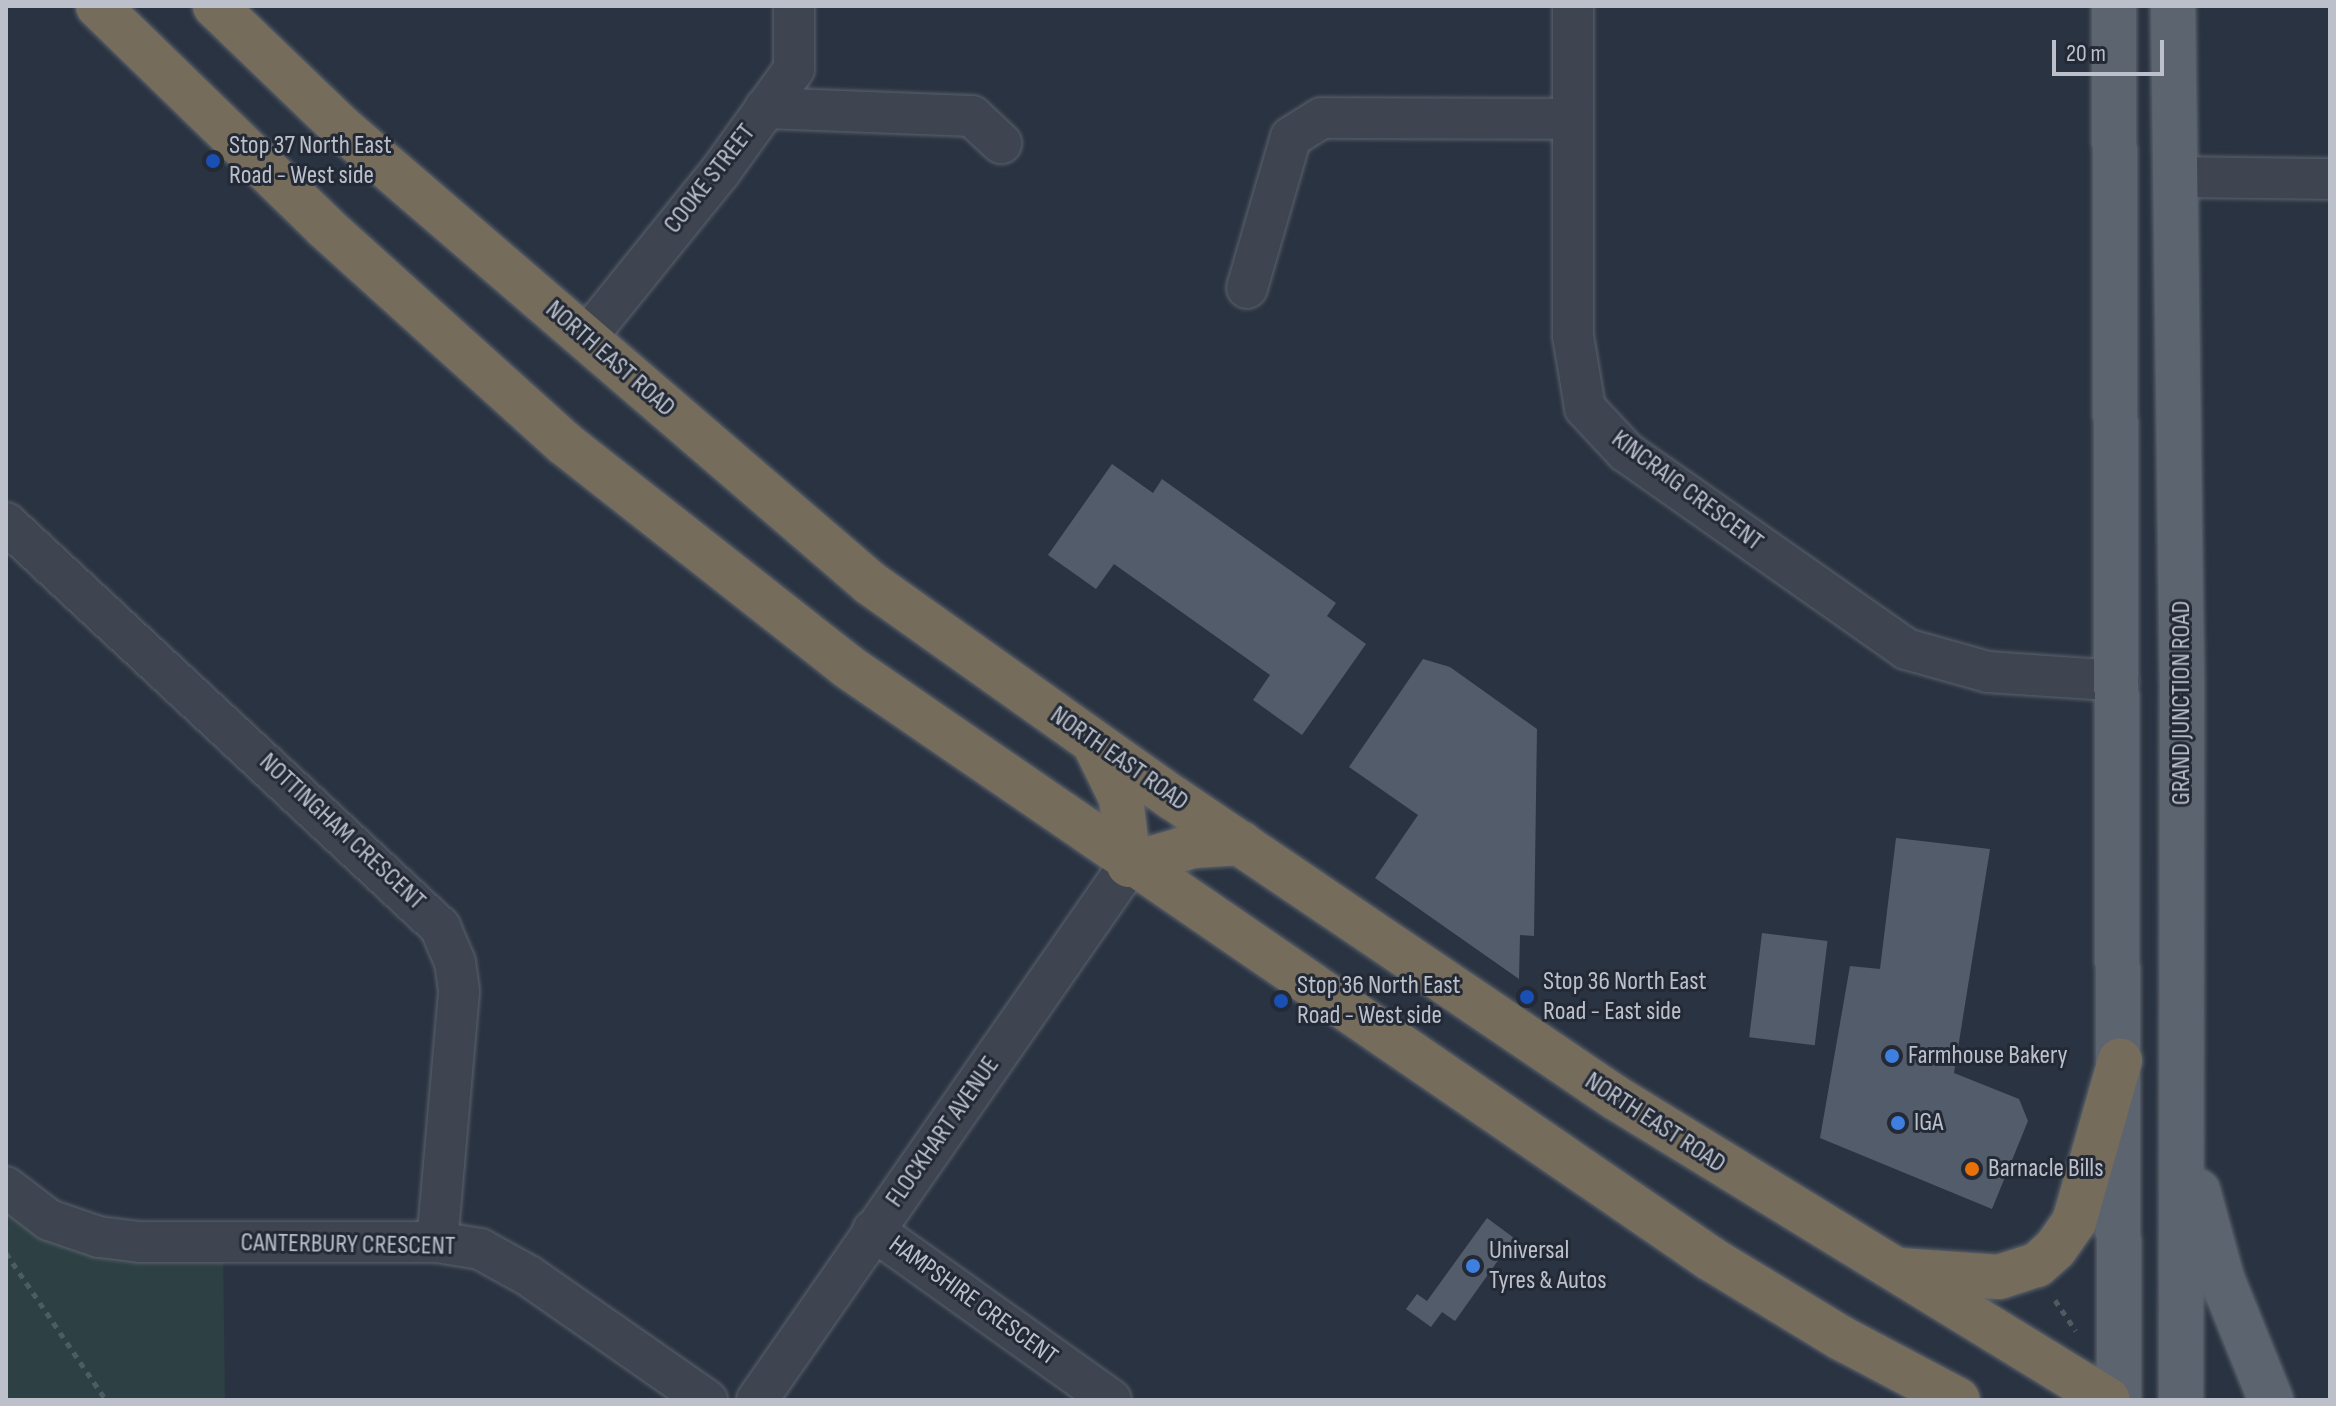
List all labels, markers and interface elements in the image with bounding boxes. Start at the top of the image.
scale bar [2056,24,2168,74]
text: 20 m [2066,39,2106,68]
street label: COOKE STREET [658,118,762,240]
place label: Stop 37 North East Road - West side [229,130,392,192]
marker: Stop 37 North East Road - West side [204,152,222,170]
street label: NORTH EAST ROAD [539,294,681,424]
street label: KINCRAIG CRESCENT [1605,424,1769,558]
street label: GRAND JUNCTION ROAD [2166,601,2198,805]
street label: NORTH EAST ROAD [1044,700,1194,818]
street label: NOTTINGHAM CRESCENT [252,747,432,917]
place label: Stop 36 North East Road - East side [1543,966,1707,1028]
place label: Stop 36 North East Road - West side [1297,970,1461,1032]
marker: Stop 36 North East Road - East side [1518,988,1536,1006]
marker: Stop 36 North East Road - West side [1272,992,1290,1010]
place label: Farmhouse Bakery [1908,1040,2068,1072]
marker: Farmhouse Bakery [1883,1047,1901,1065]
street label: FLOCKHART AVENUE [880,1051,1006,1213]
street label: NORTH EAST ROAD [1579,1066,1731,1180]
place label: IGA [1914,1107,1943,1139]
marker: IGA [1889,1114,1907,1132]
place label: Barnacle Bills [1988,1153,2103,1185]
marker: Barnacle Bills [1963,1160,1981,1178]
street label: CANTERBURY CRESCENT [240,1228,456,1262]
street label: HAMPSHIRE CRESCENT [883,1229,1063,1373]
place label: Universal Tyres & Autos [1489,1235,1607,1296]
marker: Universal Tyres & Autos [1464,1257,1482,1275]

